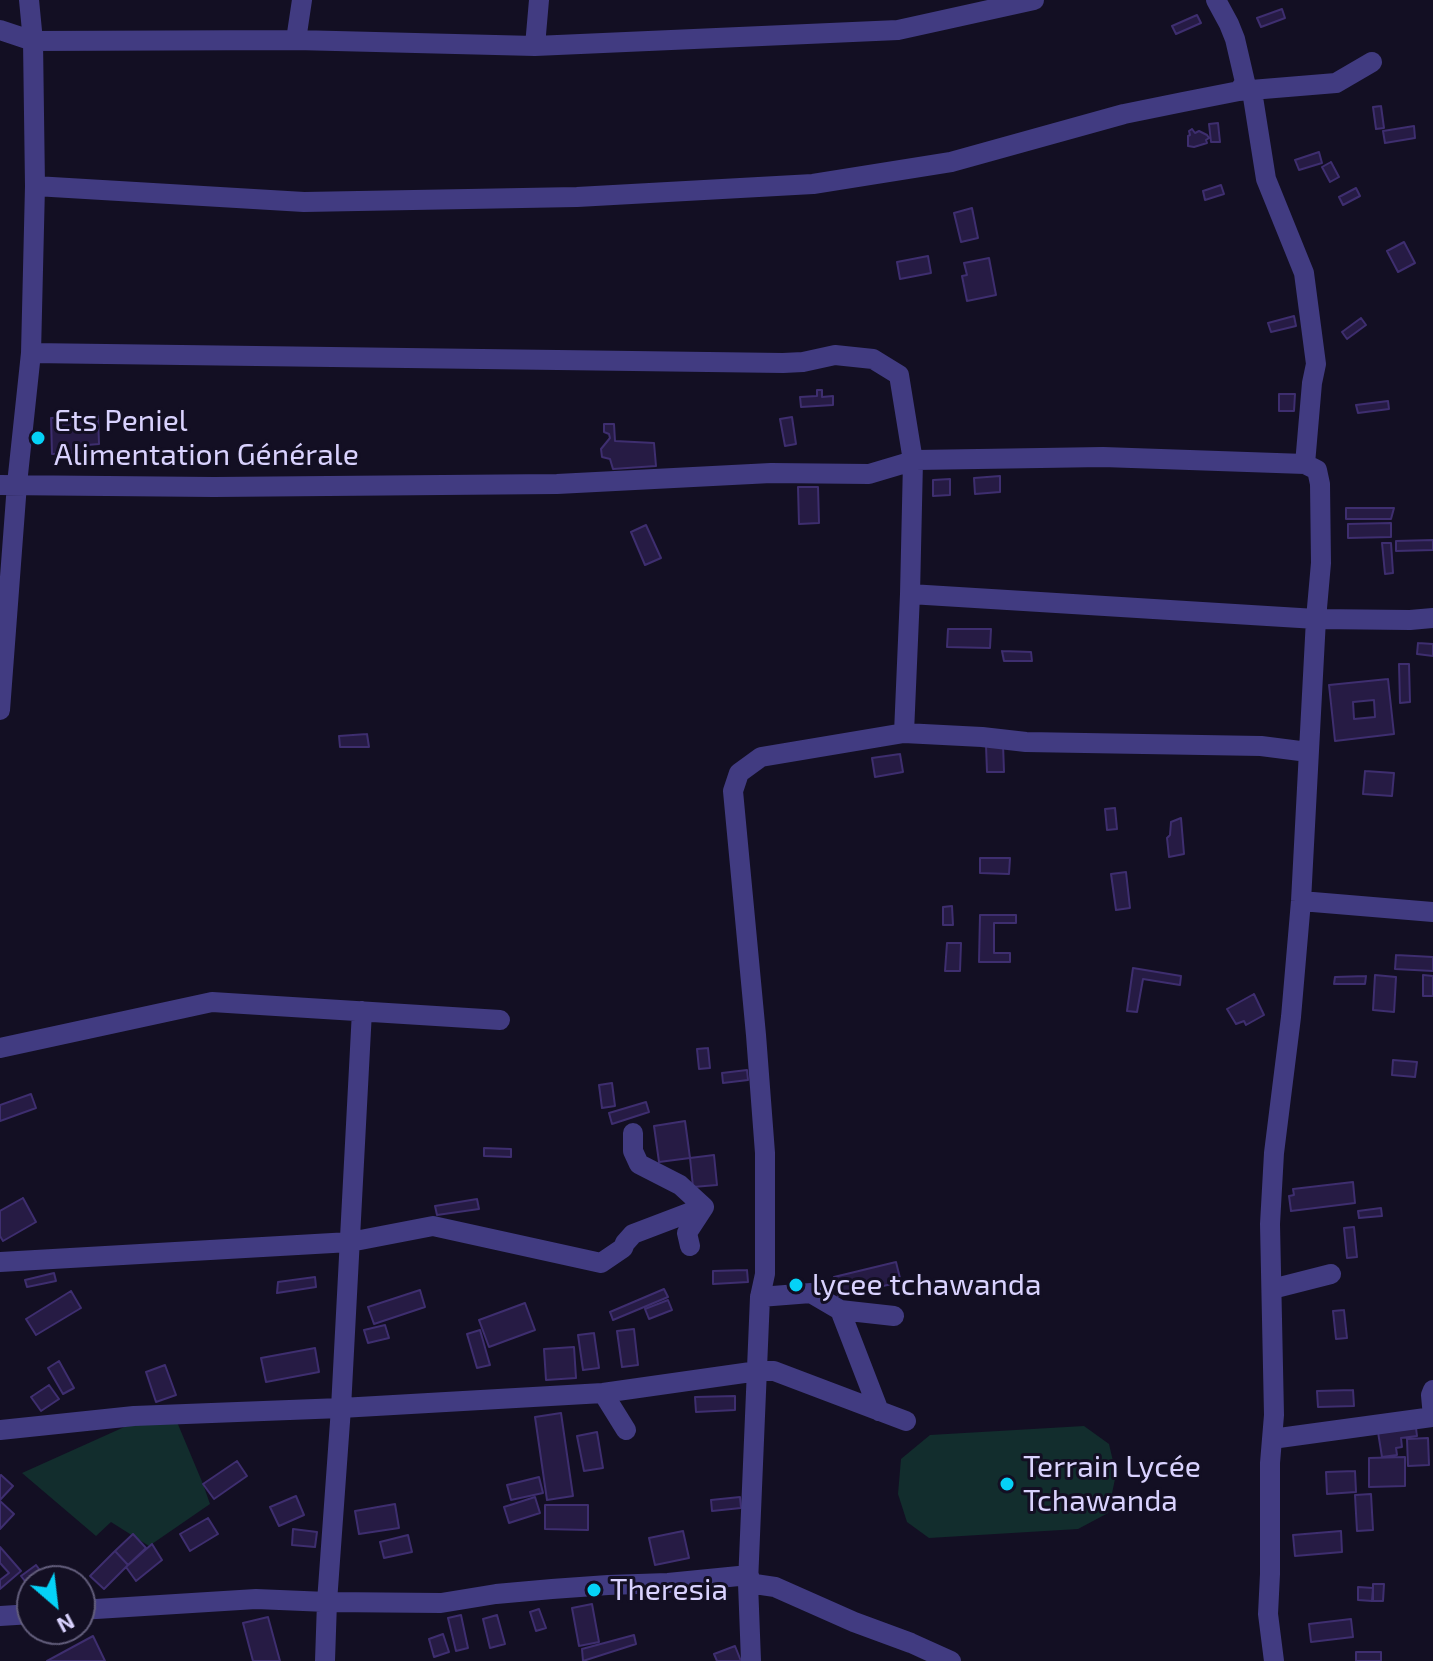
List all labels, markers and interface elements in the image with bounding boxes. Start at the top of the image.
place label: Ets Peniel Alimentation Générale [54,403,359,474]
marker: Ets Peniel Alimentation Générale [29,429,47,447]
place label: lycee tchawanda [812,1267,1041,1303]
marker: lycee tchawanda [787,1276,805,1294]
place label: Terrain Lycée Tchawanda [1023,1449,1201,1520]
marker: Terrain Lycée Tchawanda [998,1475,1016,1493]
north arrow [16,1565,96,1645]
place label: Theresia [610,1572,728,1608]
marker: Theresia [585,1581,603,1599]
text: N [53,1609,79,1640]

